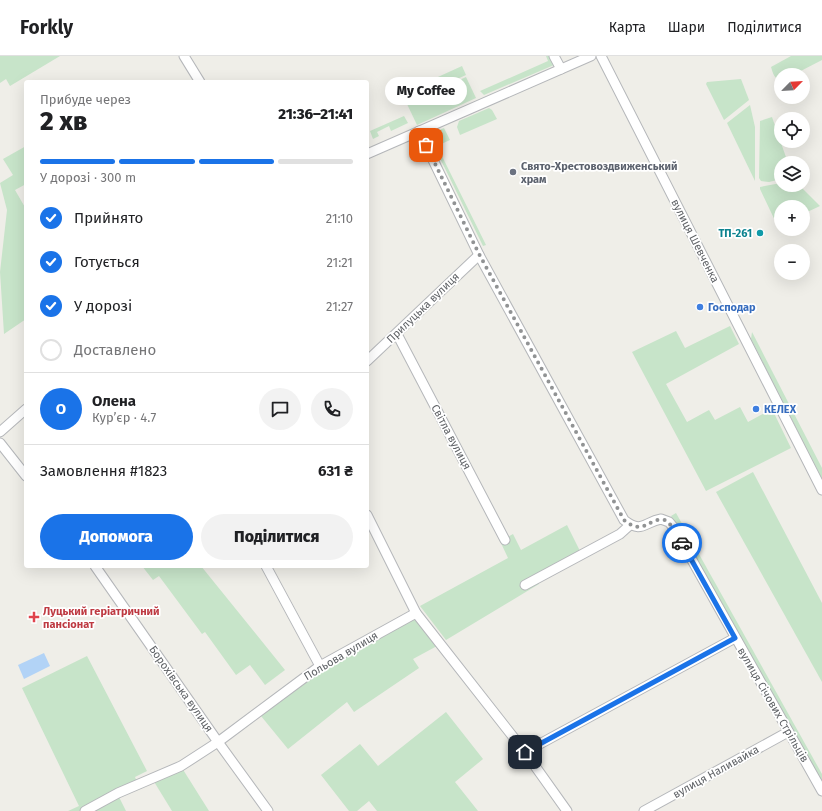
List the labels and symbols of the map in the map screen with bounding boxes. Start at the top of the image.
north arrow [774,68,810,104]
callout: My Coffee [385,77,467,105]
pin [409,128,443,162]
place label: Свято-Хрестовоздвиженський храм [520,160,678,186]
marker: Свято-Хрестовоздвиженський храм [508,167,518,177]
street label: вулиця Шевченка [668,197,722,285]
place label: ТП-261 [718,227,752,240]
marker: ТП-261 [755,228,765,238]
street label: Прилуцька вулиця [384,270,462,346]
place label: Господар [708,301,756,314]
marker: Господар [695,302,705,312]
street label: Світла вулиця [428,402,474,472]
place label: КЕЛЕХ [764,403,797,416]
marker: КЕЛЕХ [751,404,761,414]
courier [662,523,702,563]
place label: Луцький геріатричний пансіонат [43,605,160,631]
marker: Луцький геріатричний пансіонат [28,611,40,623]
street label: Польова вулиця [302,629,380,683]
street label: Борохівська вулиця [146,643,216,735]
street label: вулиця Січових Стрільців [735,645,811,765]
pin [508,735,542,769]
street label: вулиця Наливайка [671,743,761,801]

